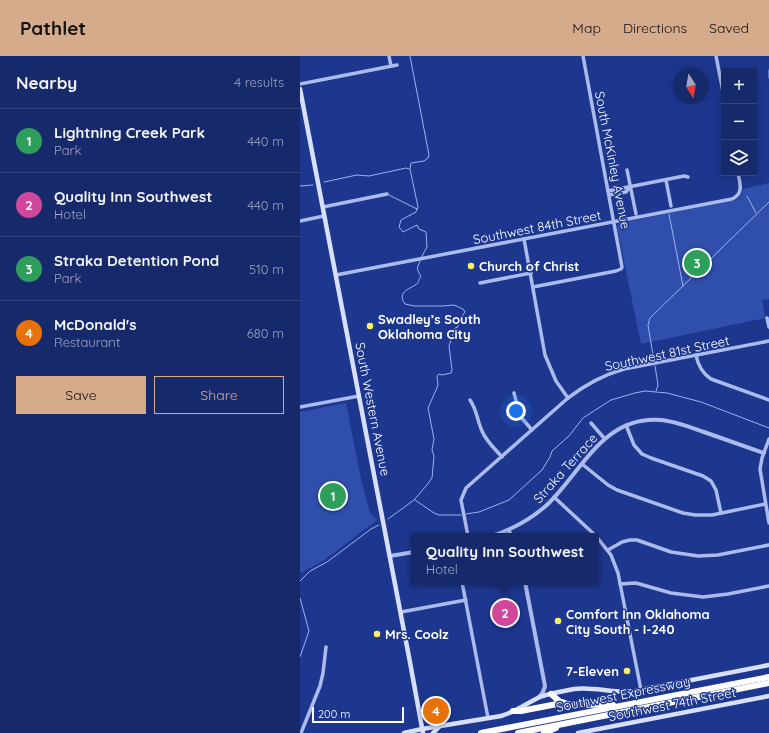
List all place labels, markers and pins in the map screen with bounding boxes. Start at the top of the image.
pin: 3 [684,248,710,278]
place label: Church of Christ [479,258,579,274]
marker: Church of Christ [466,261,476,271]
place label: Swadley’s South Oklahoma City [378,311,481,342]
marker: Swadley’s South Oklahoma City [365,321,375,331]
pin: 1 [320,481,346,511]
pin: 2 [492,598,518,628]
place label: Comfort Inn Oklahoma City South - I-240 [566,606,710,637]
marker: Comfort Inn Oklahoma City South - I-240 [553,616,563,626]
place label: Mrs. Coolz [385,626,449,642]
marker: Mrs. Coolz [372,629,382,639]
place label: 7-Eleven [566,663,619,679]
marker: 7-Eleven [622,666,632,676]
pin: 4 [423,696,449,726]

